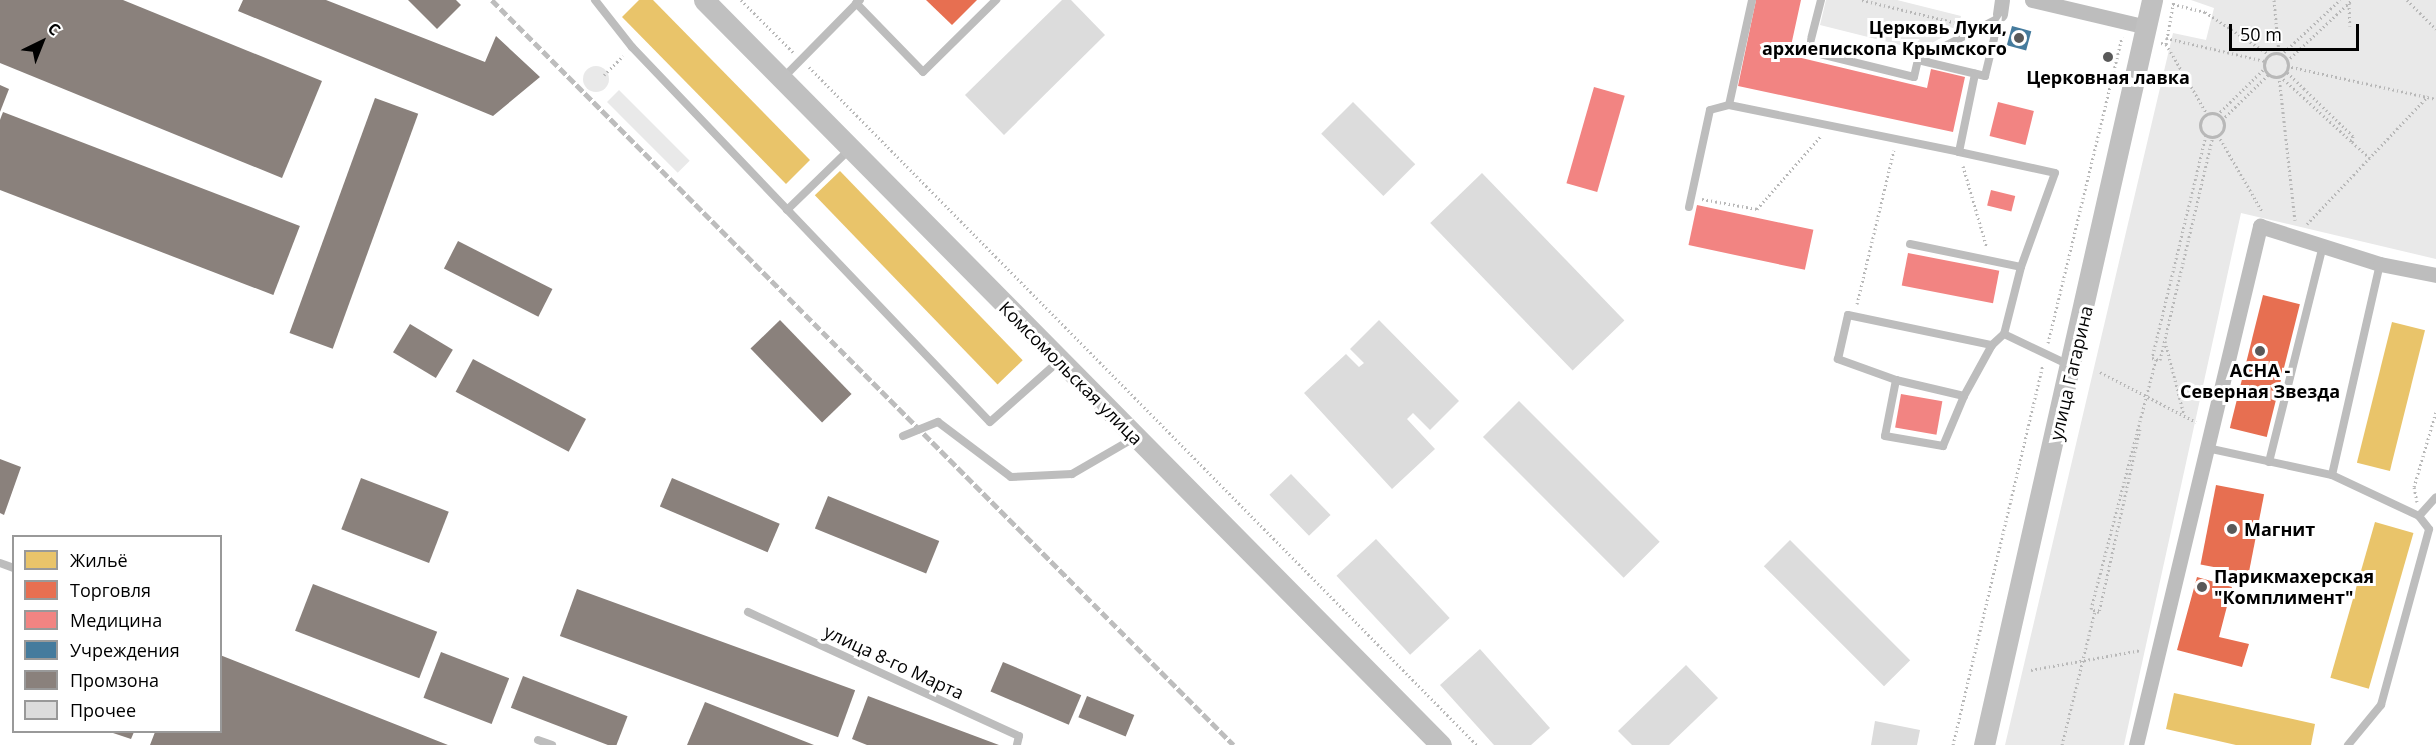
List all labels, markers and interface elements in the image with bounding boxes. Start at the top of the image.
north arrow [12,12,72,72]
scale bar [2232,12,2362,50]
text: С [43,17,66,40]
place label: Церковь Луки, архиепископа Крымского [1762,17,2007,60]
text: 50 m [2240,22,2282,46]
marker: Церковь Луки, архиепископа Крымского [2012,31,2026,45]
marker: Церковная лавка [2101,50,2115,64]
place label: Церковная лавка [2026,66,2190,88]
street label: Комсомольская улица [995,297,1147,449]
street label: улица Гагарина [2045,303,2097,443]
marker: АСНА - Северная Звезда [2253,344,2267,358]
place label: АСНА - Северная Звезда [2180,360,2340,403]
place label: Магнит [2244,518,2315,540]
marker: Магнит [2225,522,2239,536]
legend [12,535,222,733]
text: Жильё [70,548,128,572]
place label: Парикмахерская "Комплимент" [2214,566,2374,608]
text: Торговля [70,578,151,602]
marker: Парикмахерская "Комплимент" [2195,580,2209,594]
text: Медицина [70,608,162,632]
street label: улица 8-го Марта [821,620,967,704]
text: Учреждения [70,638,180,662]
text: Промзона [70,668,159,692]
text: Прочее [70,698,136,722]

